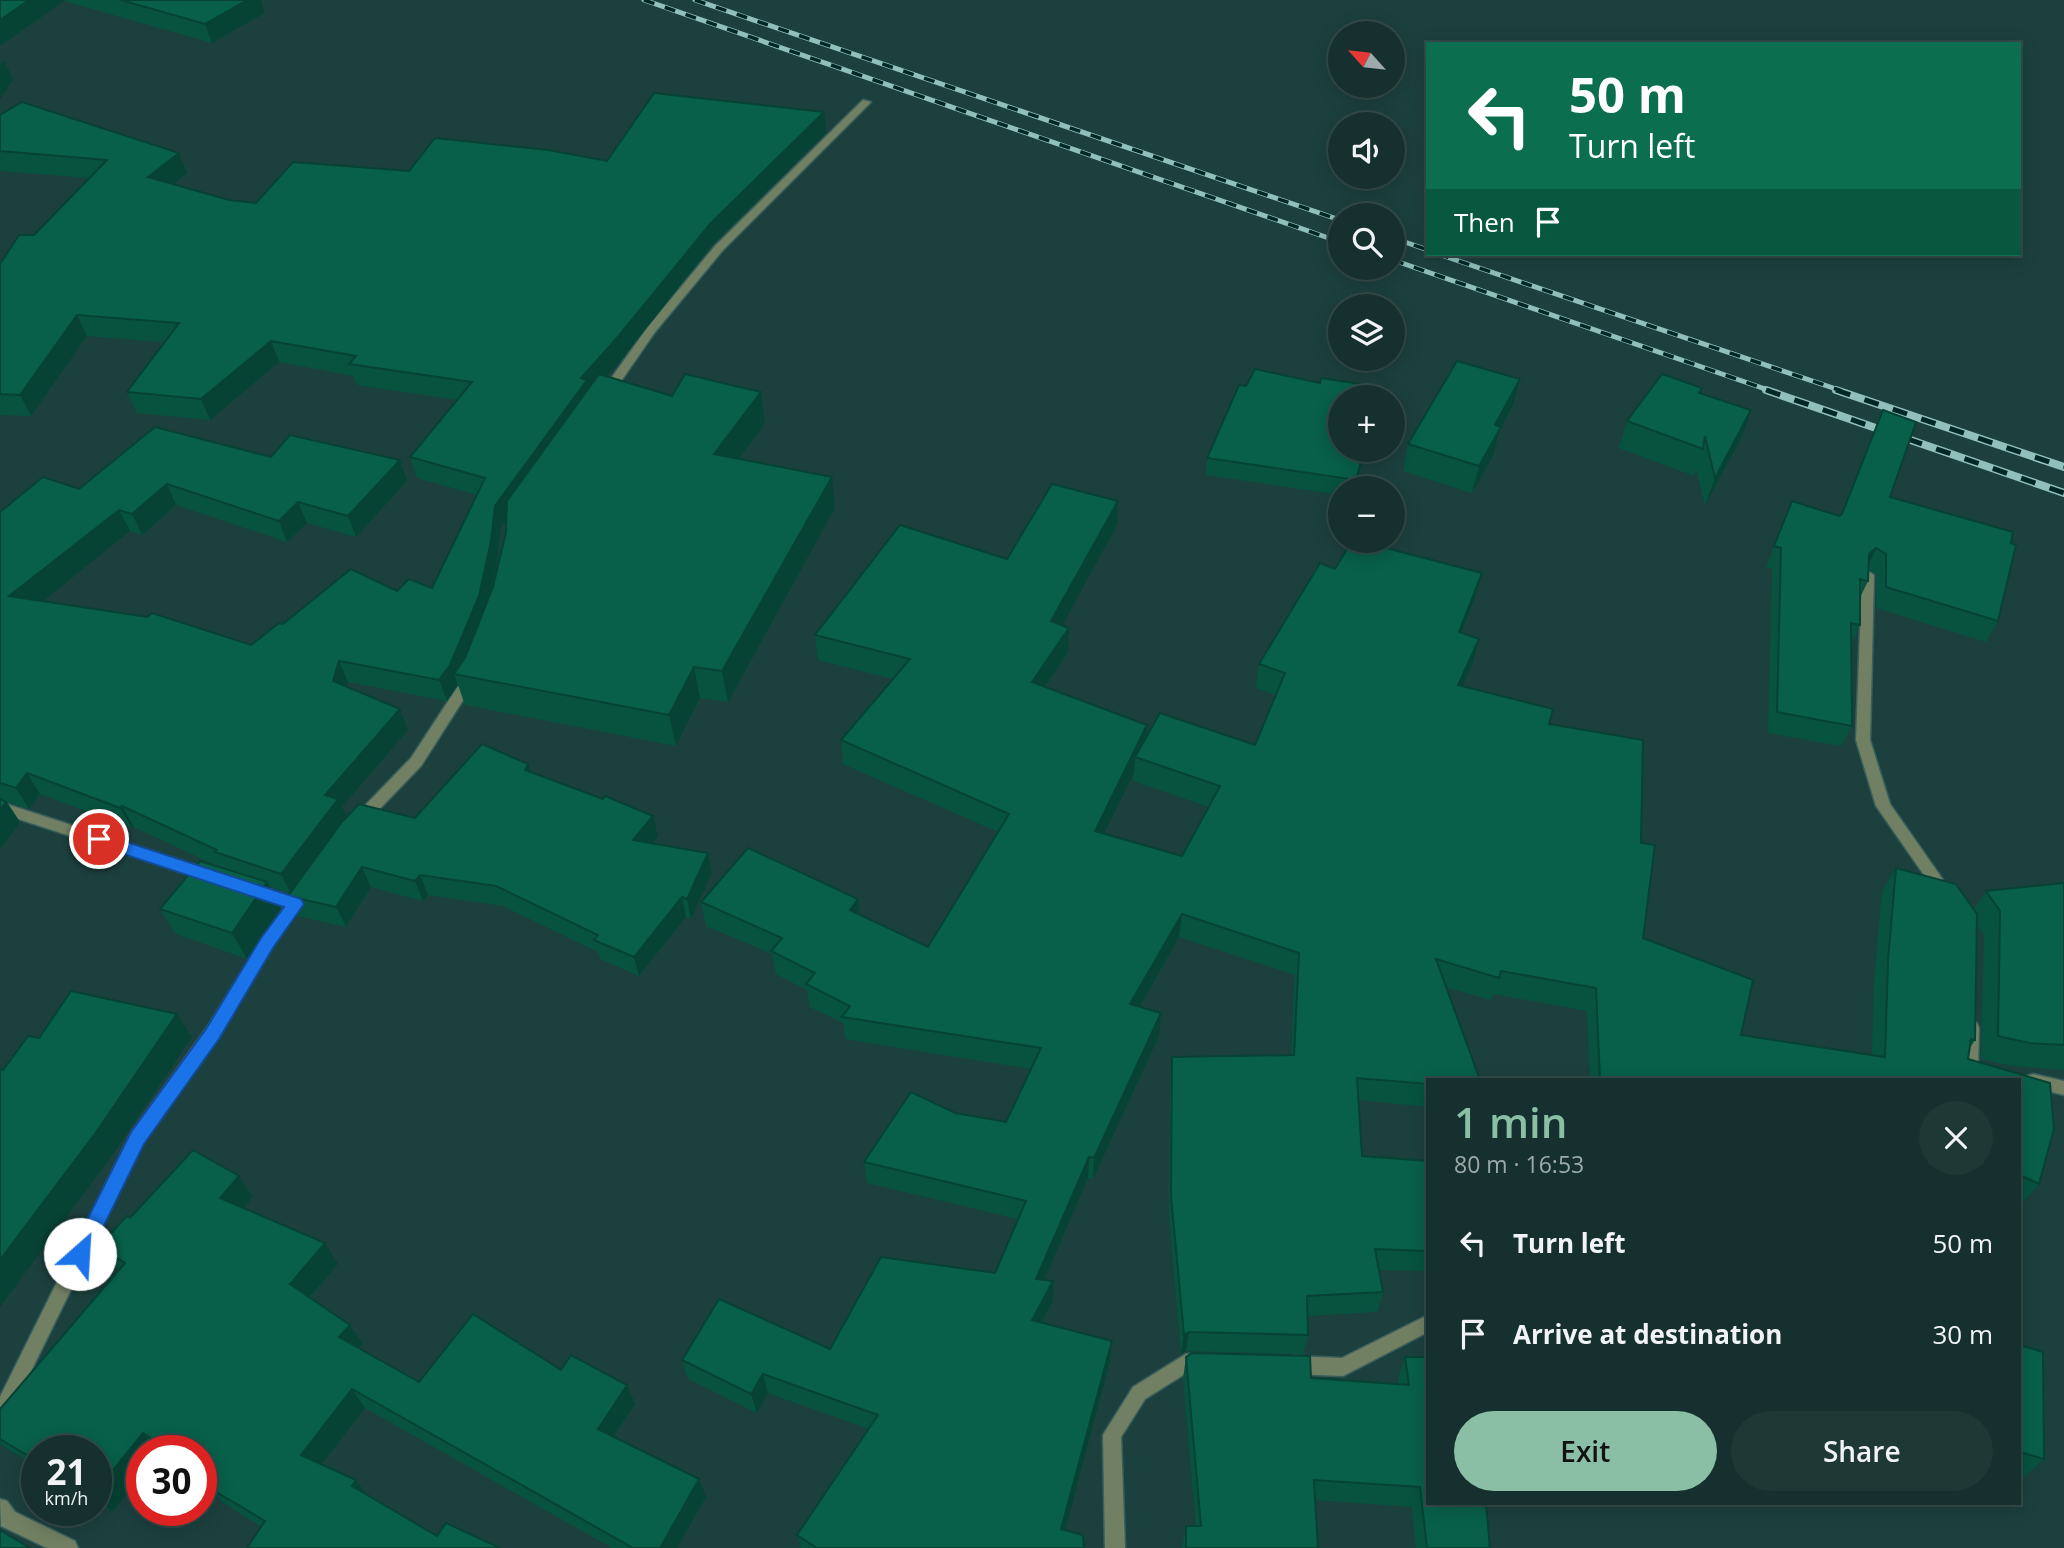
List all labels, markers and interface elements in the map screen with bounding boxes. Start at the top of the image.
north arrow [1328,21,1405,98]
map controls [1328,21,1405,553]
text: 50 m [1569,61,1686,127]
icon: left [1454,70,1545,161]
button: sound [1328,112,1405,189]
text: Turn left [1569,124,1695,167]
button: search [1328,203,1405,280]
icon: arrive [1529,203,1567,241]
text: Then [1454,204,1515,240]
button: layers [1328,294,1405,371]
button: + [1328,385,1405,462]
button: − [1328,476,1405,553]
pin [69,809,129,869]
icon: arrive [80,820,118,858]
text: 1 min [1454,1093,1567,1150]
button: close [1919,1101,1993,1175]
text: 80 m · 16:53 [1454,1148,1584,1180]
position arrow [43,1217,117,1291]
icon: left [1454,1224,1492,1262]
text: Turn left [1513,1225,1625,1261]
text: 50 m [1932,1225,1993,1261]
icon: arrive [1454,1315,1492,1353]
text: Arrive at destination [1513,1316,1782,1352]
text: 30 m [1932,1316,1993,1352]
button: Exit [1454,1411,1717,1491]
button: Share [1731,1411,1993,1491]
speed limit sign: 30 [126,1435,217,1526]
text: 21 [46,1448,87,1495]
text: km/h [45,1486,88,1510]

